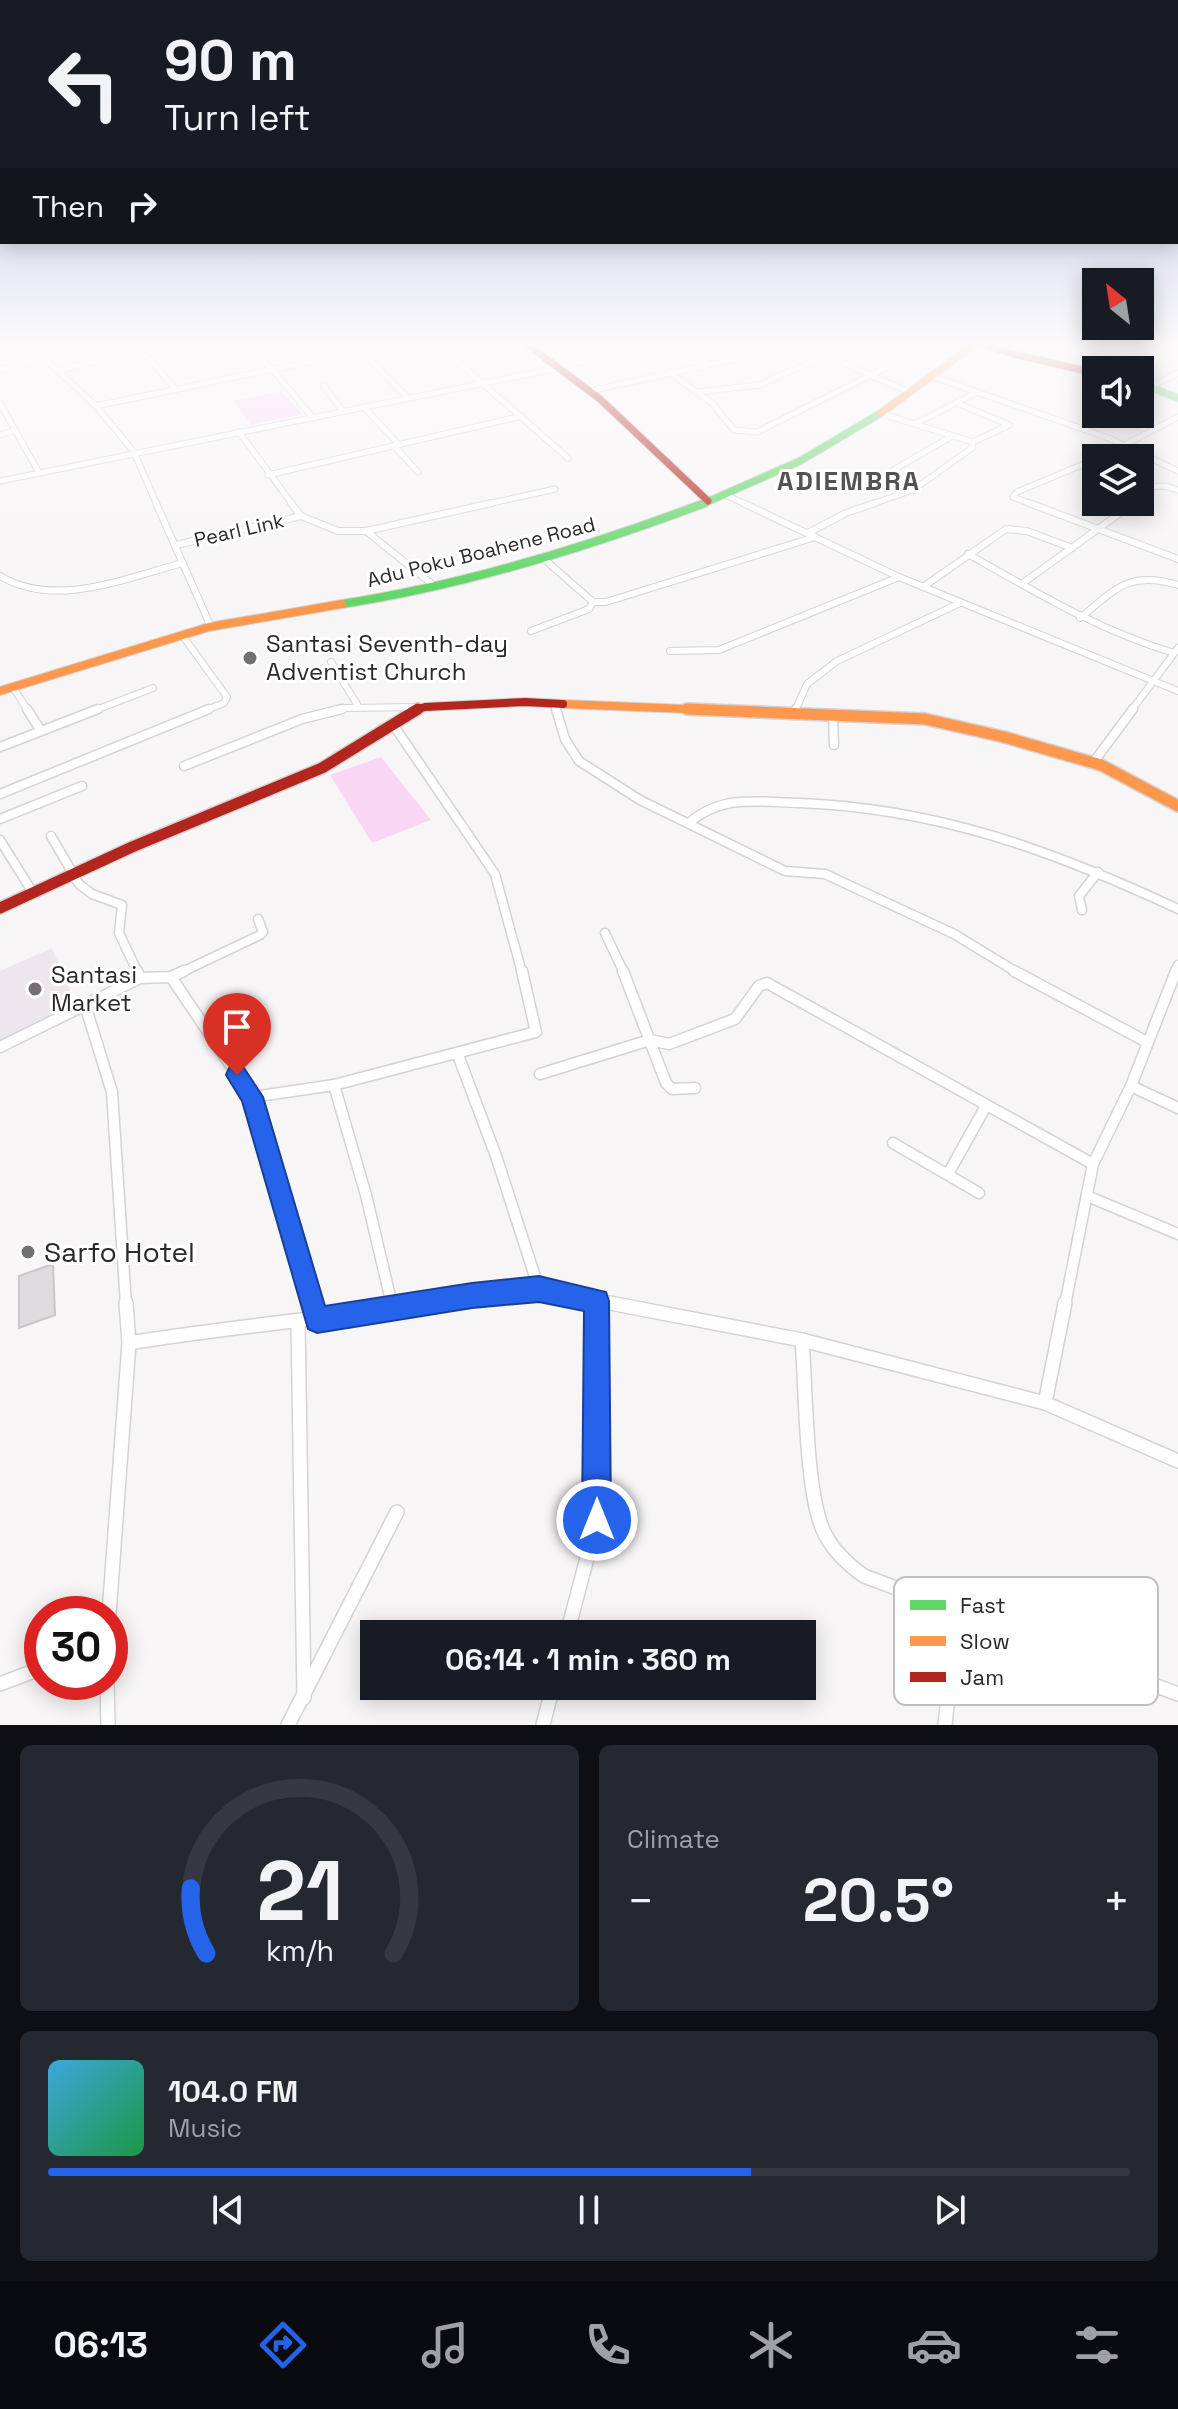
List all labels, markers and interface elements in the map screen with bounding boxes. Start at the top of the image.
text: 90 m [164,25,297,96]
icon: left [32,32,136,136]
text: Turn left [164,95,311,141]
icon: right [120,184,164,228]
text: Then [32,187,104,226]
north arrow [1082,268,1154,340]
map controls [1082,268,1154,516]
button: sound [1082,356,1154,428]
button: layers [1082,444,1154,516]
district label: ADIEMBRA [777,464,921,498]
street label: Pearl Link [192,507,287,553]
street label: Adu Poku Boahene Road [364,511,598,593]
place label: Santasi Seventh-day Adventist Church [266,628,508,687]
marker: Santasi Seventh-day Adventist Church [241,649,259,667]
place label: Santasi Market [51,959,137,1018]
marker: Santasi Market [26,980,44,998]
pin [203,993,271,1075]
icon: arrive [215,1005,259,1049]
place label: Sarfo Hotel [44,1234,195,1270]
marker: Sarfo Hotel [19,1243,37,1261]
position arrow [555,1478,639,1562]
legend [894,1577,1158,1705]
text: Fast [960,1591,1006,1619]
speed limit sign: 30 [24,1596,128,1700]
text: Slow [960,1627,1010,1655]
text: 06:14 · 1 min · 360 m [445,1640,731,1679]
text: Jam [960,1663,1004,1691]
text: Climate [627,1822,720,1856]
text: 21 [256,1838,343,1944]
text: 20.5° [803,1862,954,1939]
text: − [627,1873,654,1929]
text: + [1103,1873,1130,1929]
text: km/h [265,1933,334,1969]
text: 104.0 FM [168,2072,298,2111]
text: Music [168,2111,242,2145]
icon: previous [206,2188,250,2232]
icon: pause [567,2188,611,2232]
icon: next [928,2188,972,2232]
icon: directions [255,2317,311,2373]
icon: music [417,2317,473,2373]
icon: phone [580,2317,636,2373]
icon: climate [743,2317,799,2373]
icon: car [906,2317,962,2373]
icon: filters [1069,2317,1125,2373]
text: 06:13 [53,2322,148,2368]

